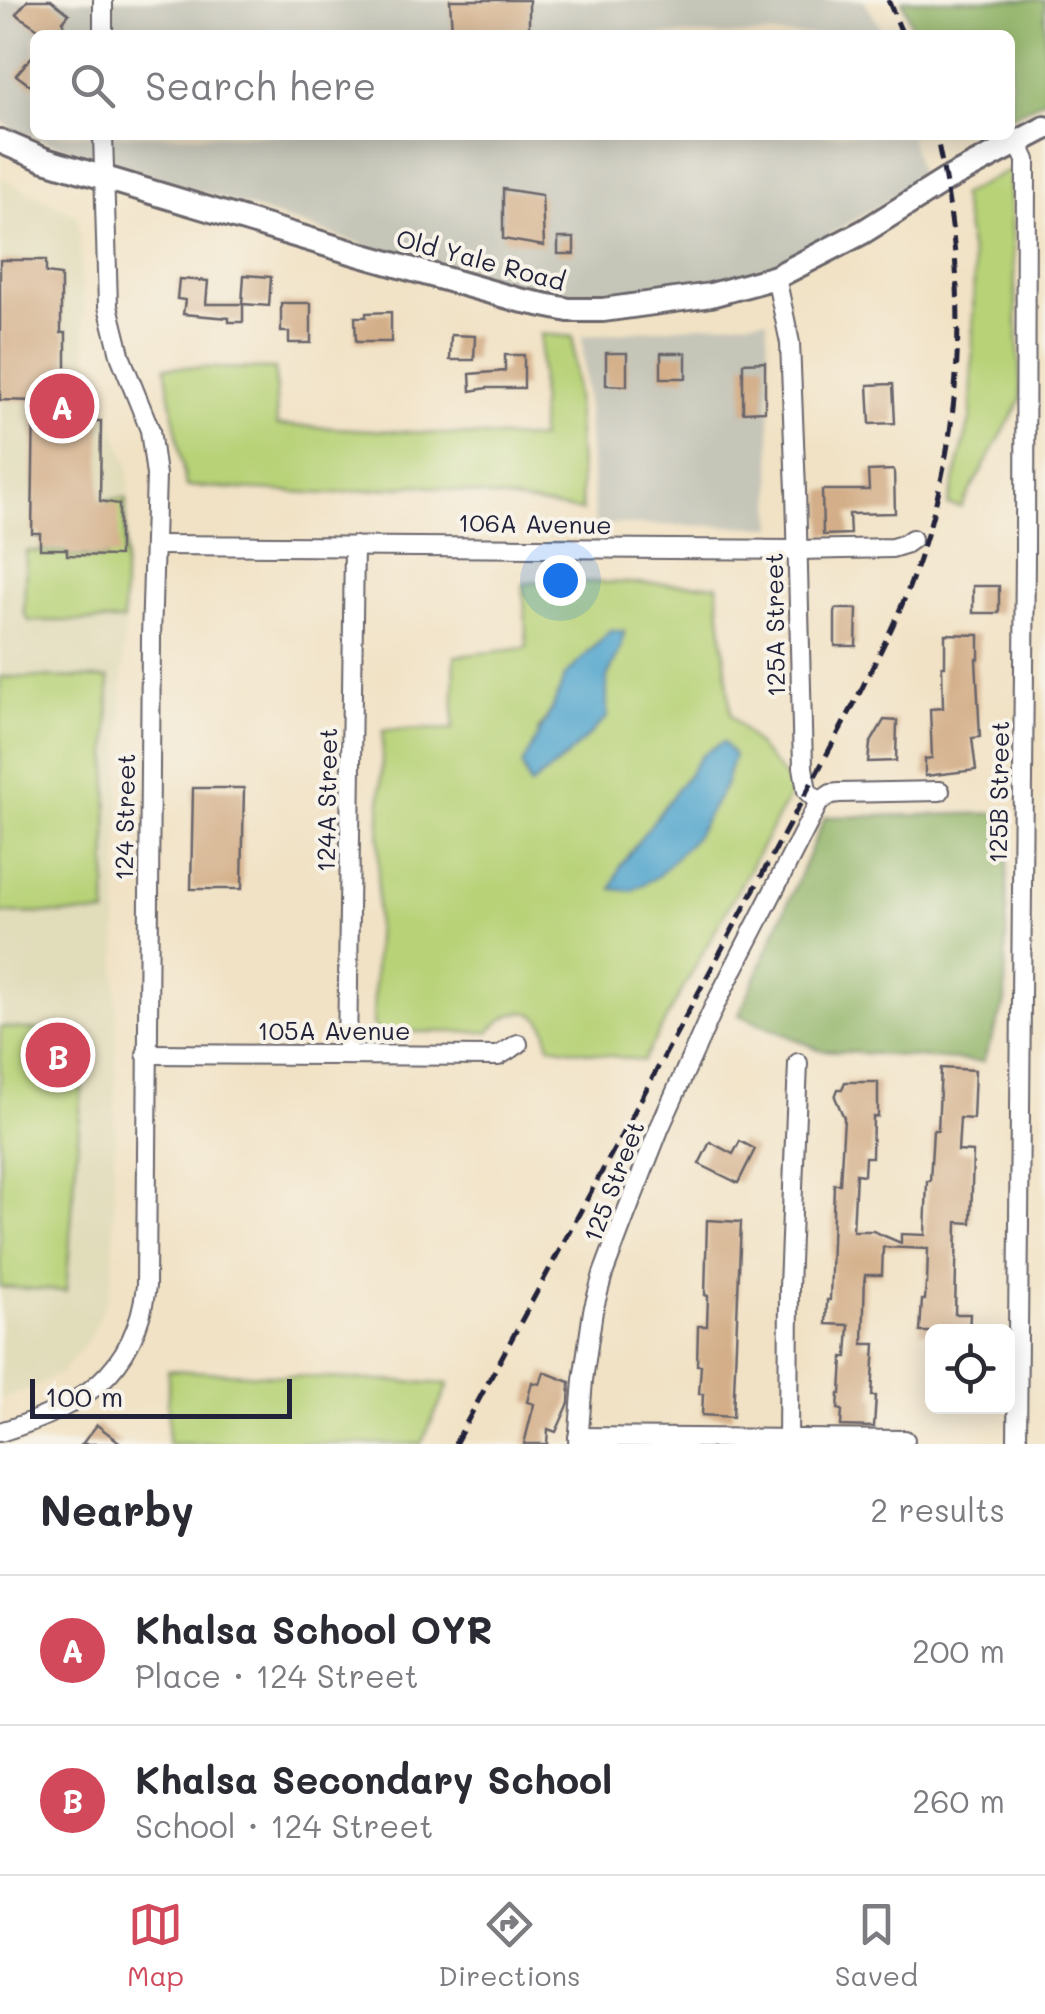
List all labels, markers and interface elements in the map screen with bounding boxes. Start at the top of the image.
search box [30,30,1015,140]
icon: search [65,58,120,113]
text: Search here [145,60,376,110]
street label: Old Yale Road [393,221,569,297]
pin: A [30,368,94,444]
street label: 106A Avenue [458,506,612,540]
street label: 125A Street [757,552,791,698]
your location [535,555,586,606]
street label: 125B Street [981,720,1015,864]
street label: 124A Street [309,727,343,873]
street label: 124 Street [107,753,141,881]
street label: 105A Avenue [258,1014,410,1046]
pin: B [26,1018,90,1092]
street label: 125 Street [575,1116,651,1246]
map controls [925,1324,1015,1414]
button: locate [925,1324,1015,1414]
scale bar [30,1374,292,1418]
text: 100 m [45,1378,123,1414]
text: Nearby [40,1482,194,1537]
text: 2 results [870,1488,1005,1530]
text: Khalsa School OYR [135,1604,493,1654]
text: A [61,1629,84,1671]
text: 200 m [912,1629,1005,1671]
text: Place · 124 Street [135,1654,419,1696]
text: Khalsa Secondary School [135,1754,612,1804]
text: B [62,1779,83,1821]
text: 260 m [912,1779,1005,1821]
text: School · 124 Street [135,1804,433,1846]
tab: Map [127,1897,184,1993]
tab: Directions [438,1897,581,1993]
tab: Saved [835,1897,918,1993]

